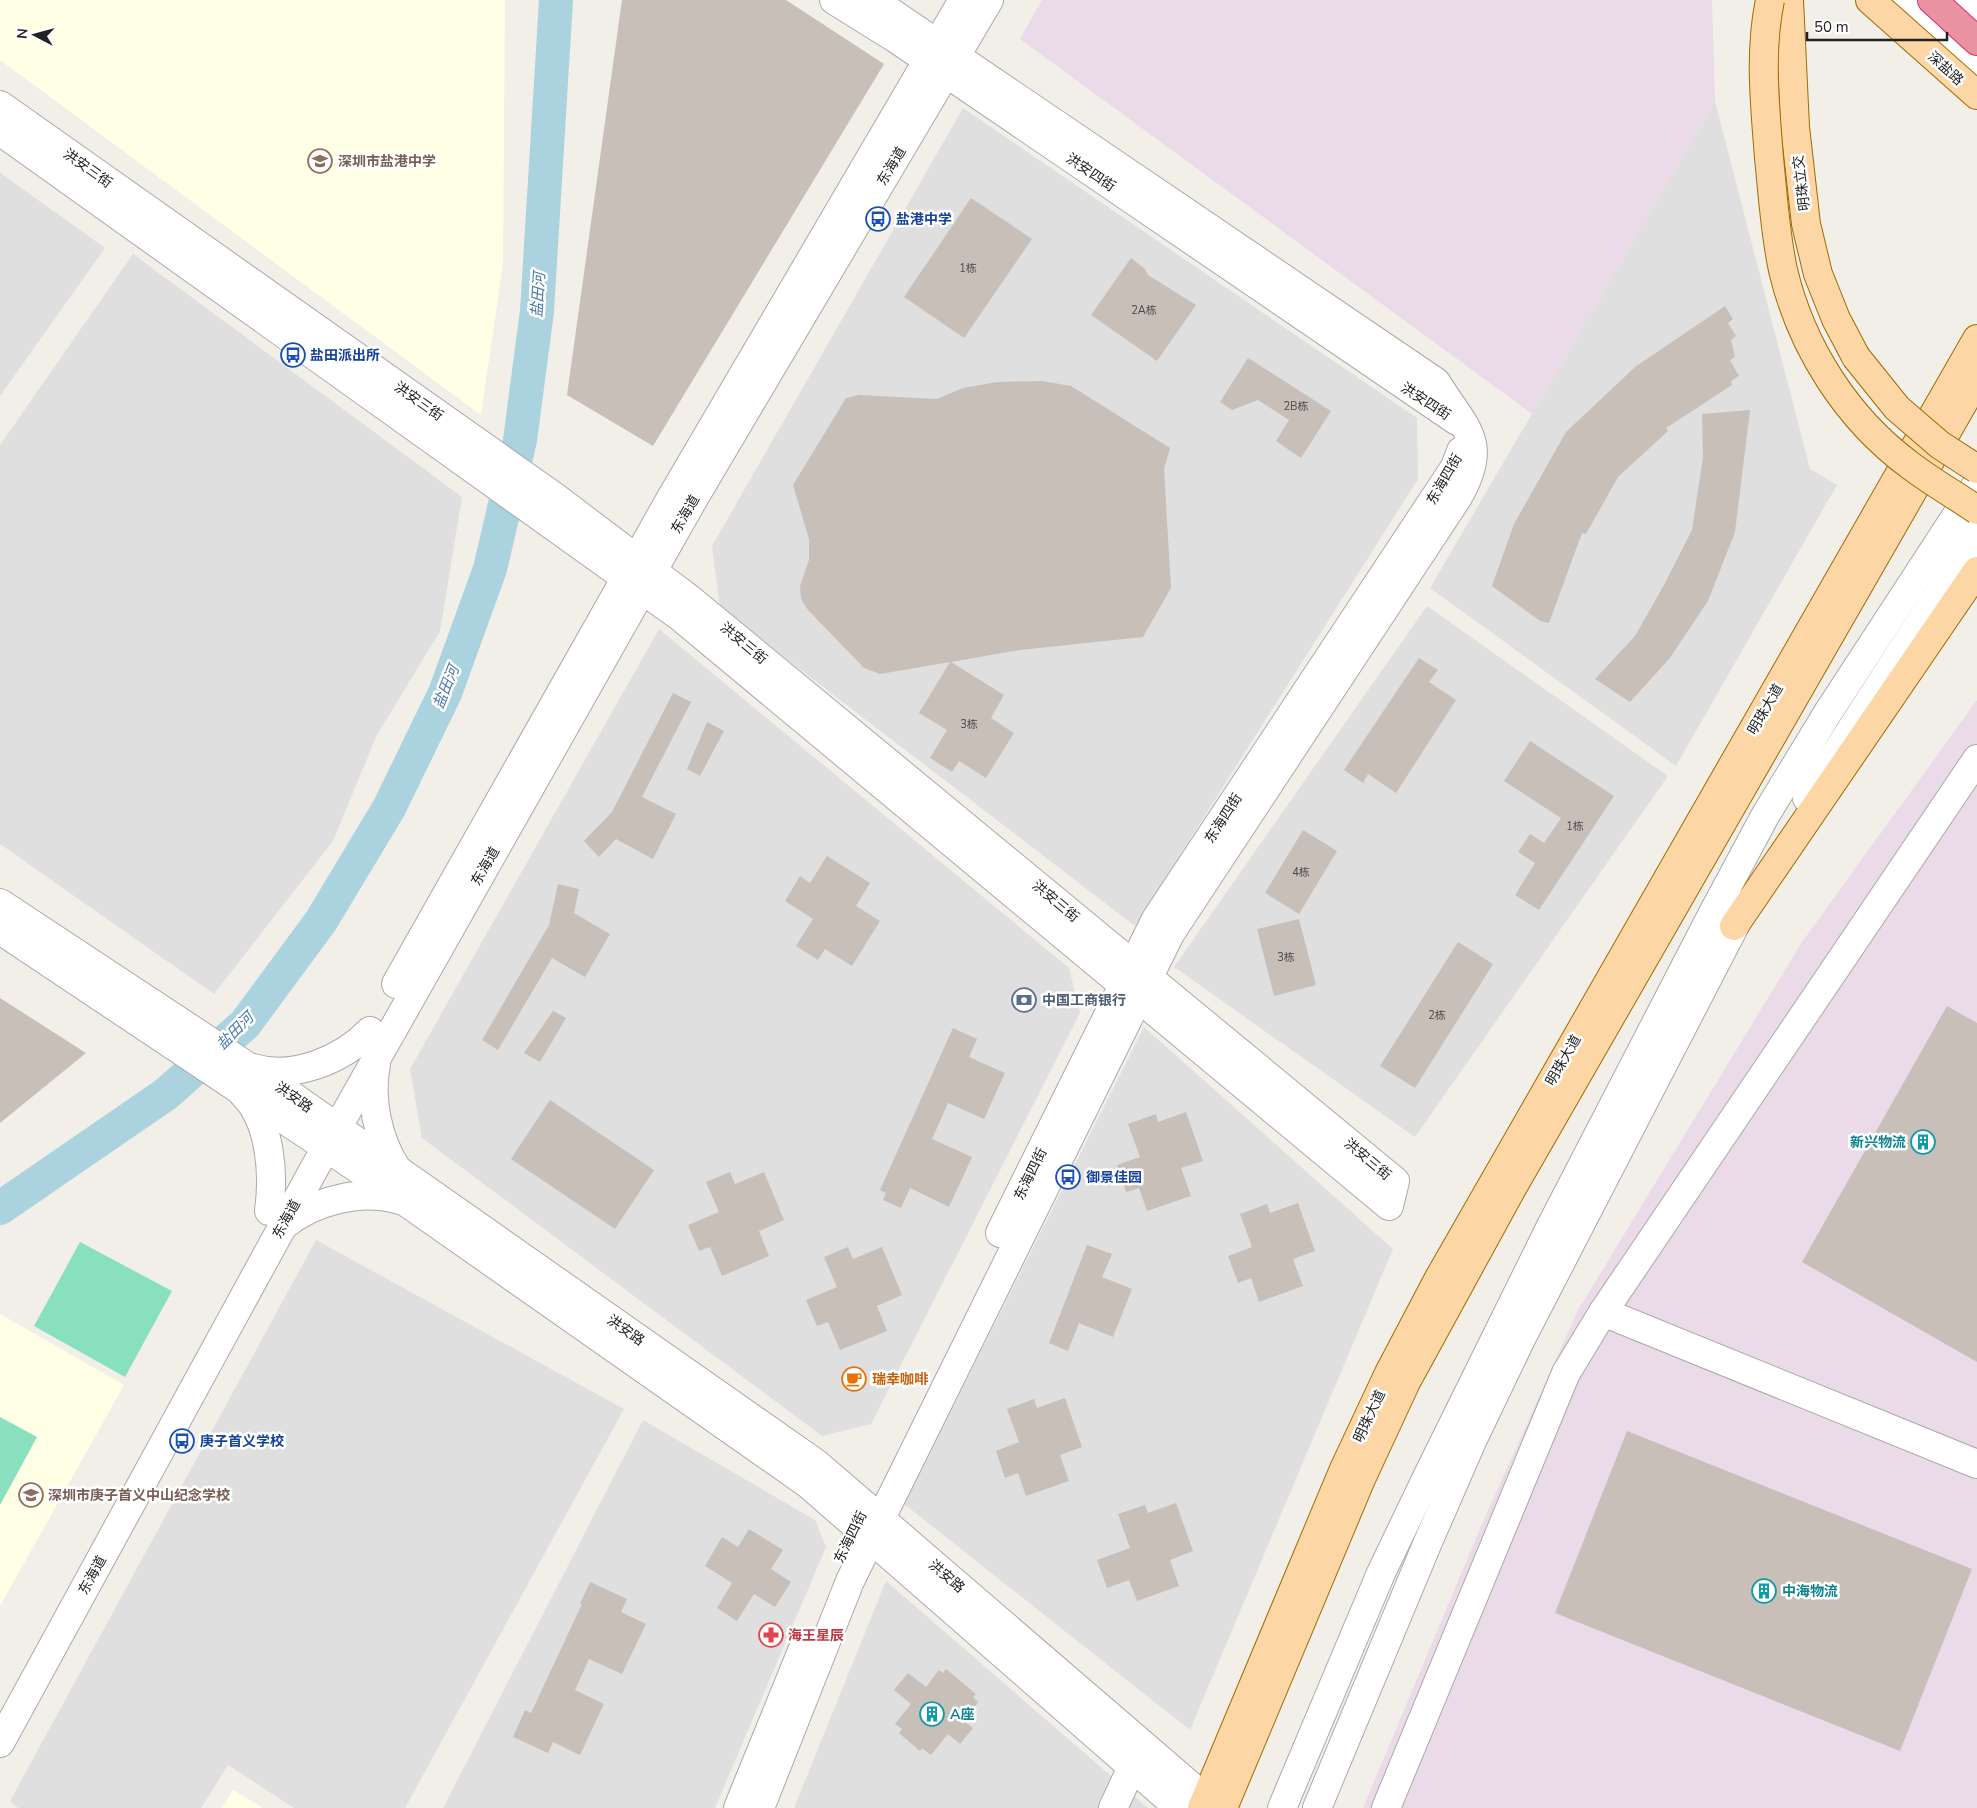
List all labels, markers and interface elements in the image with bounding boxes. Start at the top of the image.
north arrow [10,10,60,60]
scale bar [1807,10,1947,42]
text: 50 m [1814,17,1849,37]
text: N [13,27,33,40]
street label: 深盐路 [1924,47,1968,89]
street label: 东海道 [872,143,910,189]
street label: 洪安三街 [59,145,116,192]
school or university icon: 深圳市盐港中学 [307,148,333,174]
street label: 洪安四街 [1062,149,1119,196]
place label: 深圳市盐港中学 [338,152,436,171]
street label: 明珠立交 [1789,154,1814,212]
bus stop icon: 盐港中学 [865,206,891,232]
place label: 盐港中学 [896,210,952,229]
house number: 1栋 [959,261,977,276]
water label: 盐田河 [526,269,550,318]
house number: 2A栋 [1131,303,1157,318]
bus stop icon: 盐田派出所 [280,342,306,368]
place label: 盐田派出所 [310,346,380,365]
street label: 洪安三街 [390,378,447,425]
street label: 洪安四街 [1397,378,1454,425]
house number: 2B栋 [1283,399,1309,414]
street label: 东海四街 [1422,450,1467,508]
street label: 东海道 [667,491,704,537]
street label: 洪安三街 [716,618,771,669]
water label: 盐田河 [428,660,465,712]
street label: 明珠大道 [1743,680,1788,738]
house number: 3栋 [960,717,978,732]
street label: 东海四街 [1200,790,1247,847]
house number: 1栋 [1566,819,1584,834]
street label: 东海道 [467,843,504,889]
house number: 4栋 [1292,865,1310,880]
street label: 洪安三街 [1028,876,1083,927]
house number: 3栋 [1277,950,1295,965]
bank icon: 中国工商银行 [1011,987,1037,1013]
place label: 中国工商银行 [1042,991,1126,1010]
water label: 盐田河 [212,1006,260,1054]
house number: 2栋 [1428,1008,1446,1023]
street label: 明珠大道 [1541,1031,1586,1089]
street label: 洪安路 [271,1078,316,1117]
building icon: 新兴物流 [1910,1129,1936,1155]
place label: 新兴物流 [1850,1133,1906,1152]
street label: 洪安三街 [1340,1134,1395,1185]
street label: 东海四街 [1010,1145,1051,1204]
bus stop icon: 御景佳园 [1055,1164,1081,1190]
place label: 御景佳园 [1086,1168,1142,1187]
street label: 东海道 [268,1196,305,1242]
street label: 洪安路 [603,1311,648,1350]
cafe icon: 瑞幸咖啡 [841,1366,867,1392]
place label: 瑞幸咖啡 [872,1370,929,1389]
street label: 明珠大道 [1349,1387,1390,1446]
bus stop icon: 庚子首义学校 [169,1428,195,1454]
place label: 庚子首义学校 [200,1432,284,1451]
school or university icon: 深圳市庚子首义中山纪念学校 [18,1482,44,1508]
place label: 深圳市庚子首义中山纪念学校 [48,1486,230,1505]
street label: 东海四街 [830,1508,871,1567]
street label: 东海道 [74,1552,111,1598]
street label: 洪安路 [925,1555,969,1597]
building icon: 中海物流 [1751,1578,1777,1604]
place label: 中海物流 [1782,1582,1838,1601]
pharmacy icon: 海王星辰 [758,1622,784,1648]
place label: 海王星辰 [788,1626,844,1645]
building icon: A座 [919,1701,945,1727]
place label: A座 [950,1705,974,1724]

